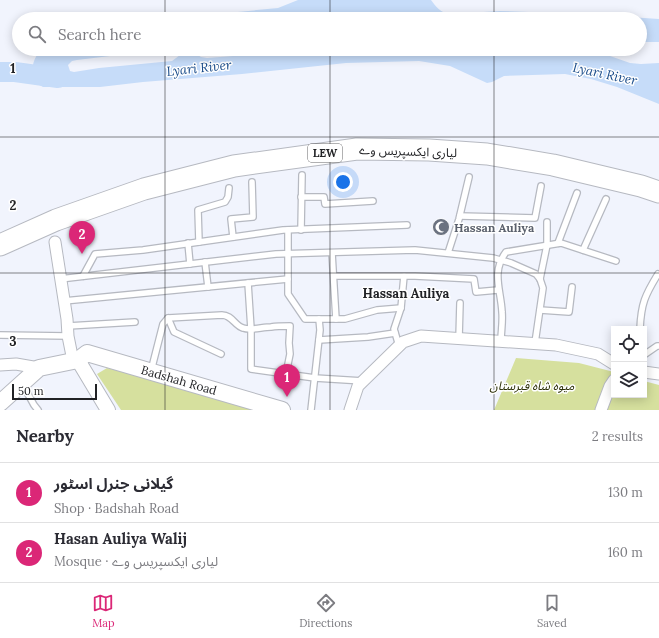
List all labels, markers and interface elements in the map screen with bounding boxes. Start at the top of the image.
search box [12,12,647,56]
icon: search [26,23,48,45]
text: Search here [58,25,141,44]
water label: Lyari River [166,56,232,80]
water label: Lyari River [571,59,639,89]
text: 1 [10,60,16,77]
street label: لیاری ایکسپریس وے [359,142,457,161]
road number: LEW [308,144,342,162]
your location [333,172,353,192]
text: 2 [10,197,17,214]
mosque icon: Hassan Auliya [431,217,451,237]
place label: Hassan Auliya [454,220,535,235]
pin: 2 [69,221,95,254]
district label: Hassan Auliya [363,285,450,302]
map controls [611,326,647,398]
button: locate [611,326,647,362]
text: 3 [9,333,17,350]
street label: Badshah Road [139,362,219,398]
button: layers [611,362,647,398]
pin: 1 [274,364,300,397]
park label: میوہ شاہ قبرستان [490,378,575,393]
scale bar [12,382,97,401]
text: 50 m [18,384,44,398]
text: Nearby [16,425,74,447]
text: 2 results [592,428,643,445]
text: گیلانی جنرل اسٹور [54,474,173,493]
text: 1 [26,484,32,501]
text: 130 m [608,484,643,501]
text: Shop · Badshah Road [54,500,179,517]
text: Hasan Auliya Walij [54,529,187,548]
text: 2 [26,544,32,561]
text: 160 m [608,544,643,561]
text: Mosque · لیاری ایکسپریس وے [54,553,218,570]
tab: Map [92,592,115,630]
tab: Directions [299,592,352,630]
tab: Saved [537,592,567,630]

